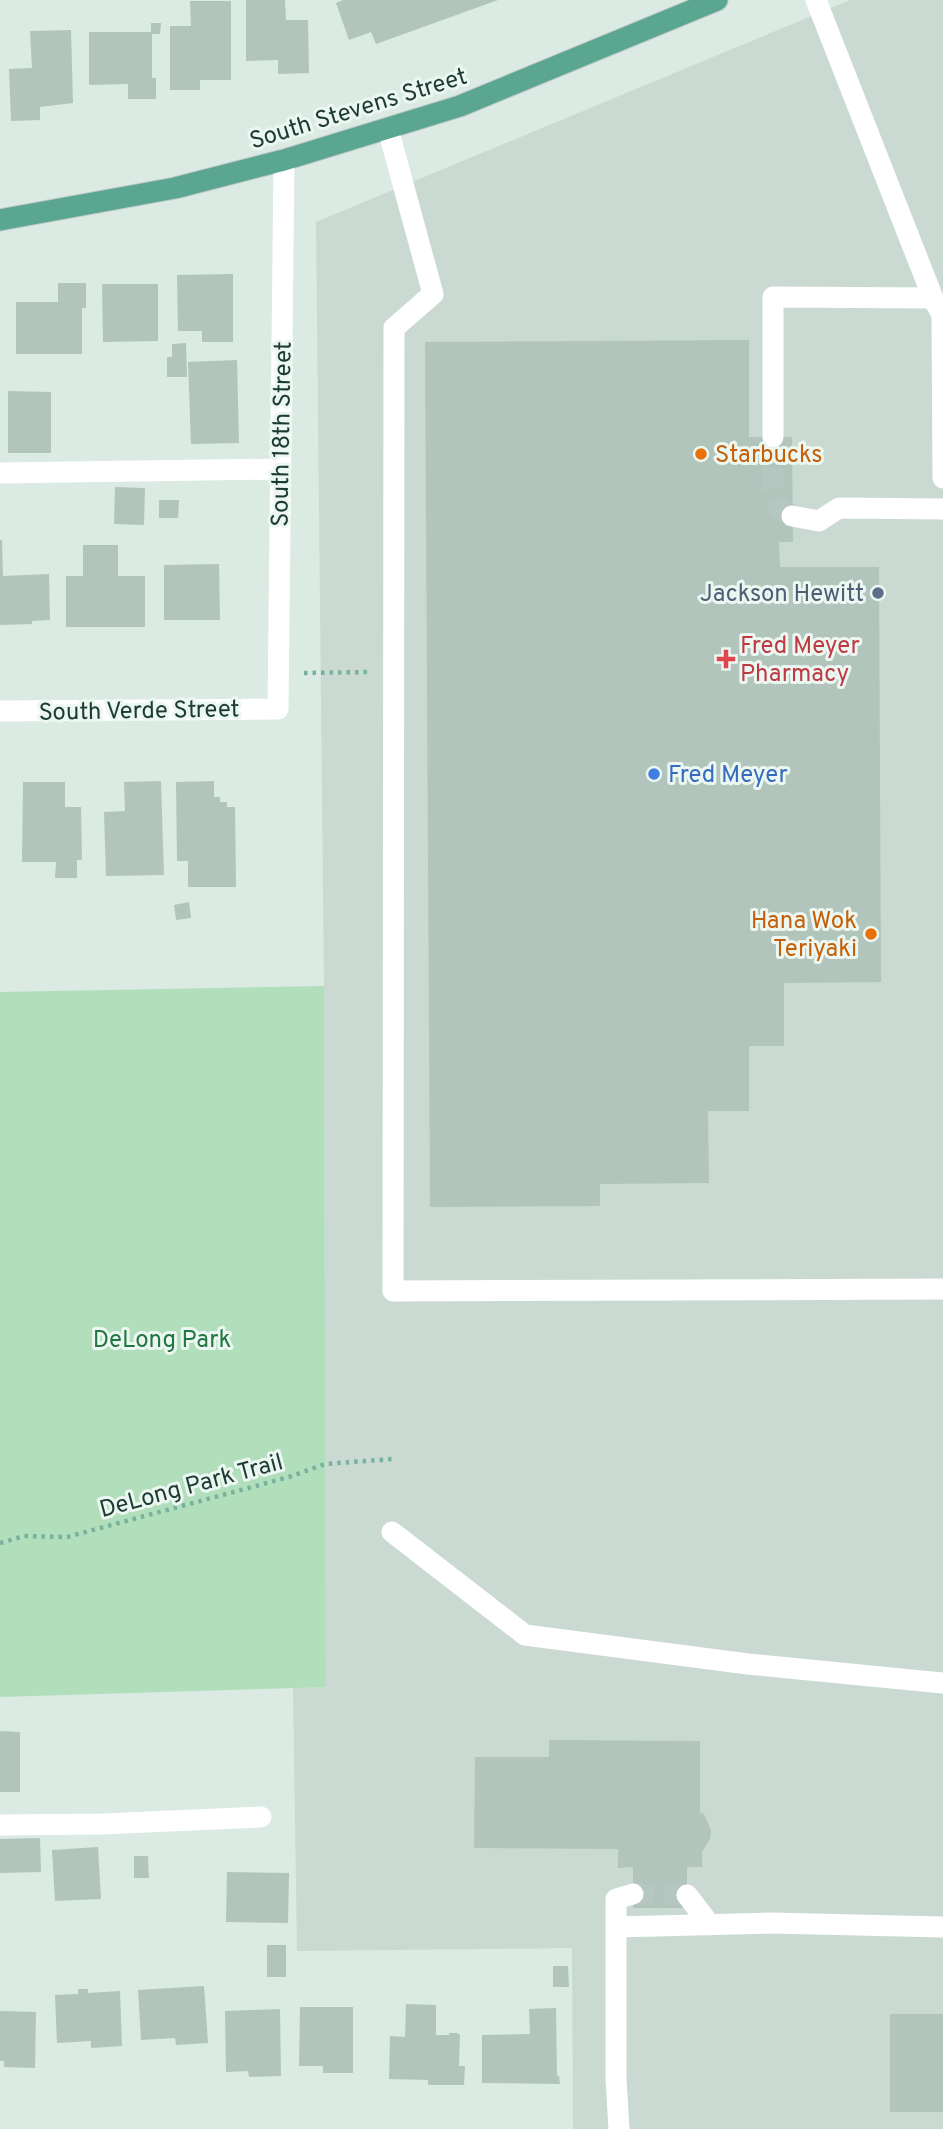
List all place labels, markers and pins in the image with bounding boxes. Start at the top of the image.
place label: Starbucks [715,441,823,471]
marker: Starbucks [693,446,709,462]
place label: Jackson Hewitt [700,580,864,610]
marker: Jackson Hewitt [870,585,886,601]
place label: Fred Meyer Pharmacy [740,632,860,690]
marker: Fred Meyer Pharmacy [718,651,734,667]
place label: Fred Meyer [668,761,788,791]
marker: Fred Meyer [646,766,662,782]
place label: Hana Wok Teriyaki [751,907,857,965]
marker: Hana Wok Teriyaki [863,926,879,942]

